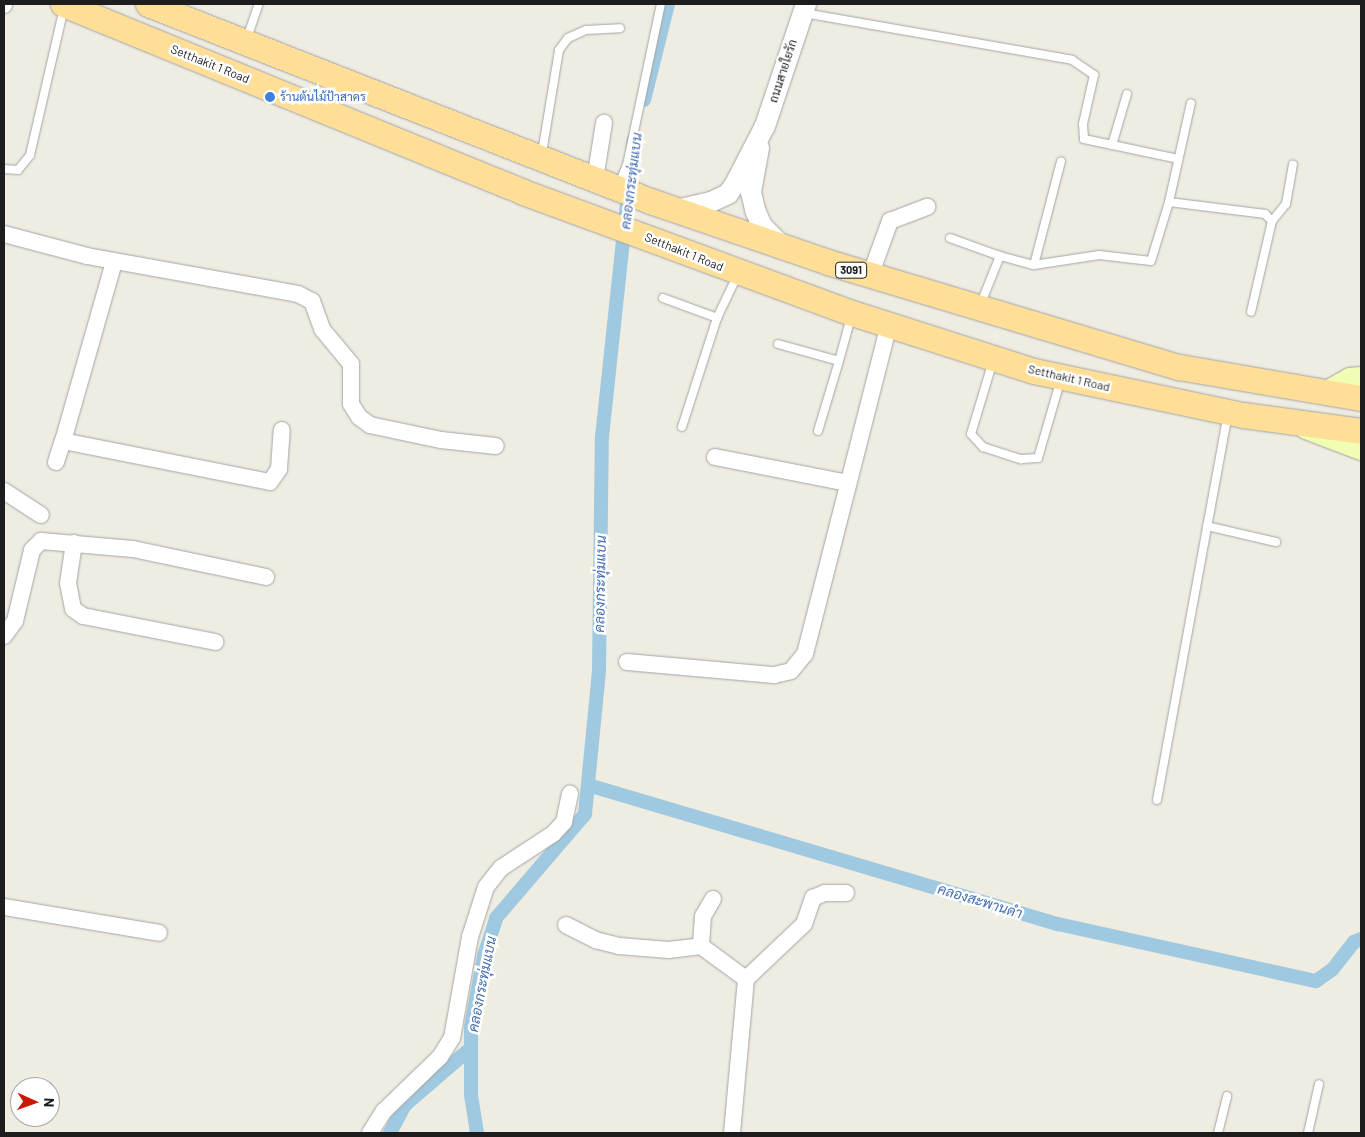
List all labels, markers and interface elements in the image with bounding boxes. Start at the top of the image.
street label: ถนนสายใยรัก [766,37,800,105]
street label: Setthakit 1 Road [169,42,251,86]
place label: ร้านต้นไม้ป้าสาคร [280,90,366,104]
marker: ร้านต้นไม้ป้าสาคร [264,91,276,103]
water label: คลองกระทุ่มแบน [617,132,645,230]
street label: Setthakit 1 Road [643,230,725,274]
road number: 3091 [835,262,867,278]
street label: Setthakit 1 Road [1027,362,1111,394]
water label: คลองกระทุ่มแบน [591,535,609,633]
water label: คลองสะพานดำ [936,880,1024,922]
water label: คลองกระทุ่มแบน [464,935,500,1033]
north arrow [10,1077,60,1127]
text: N [41,1098,58,1107]

